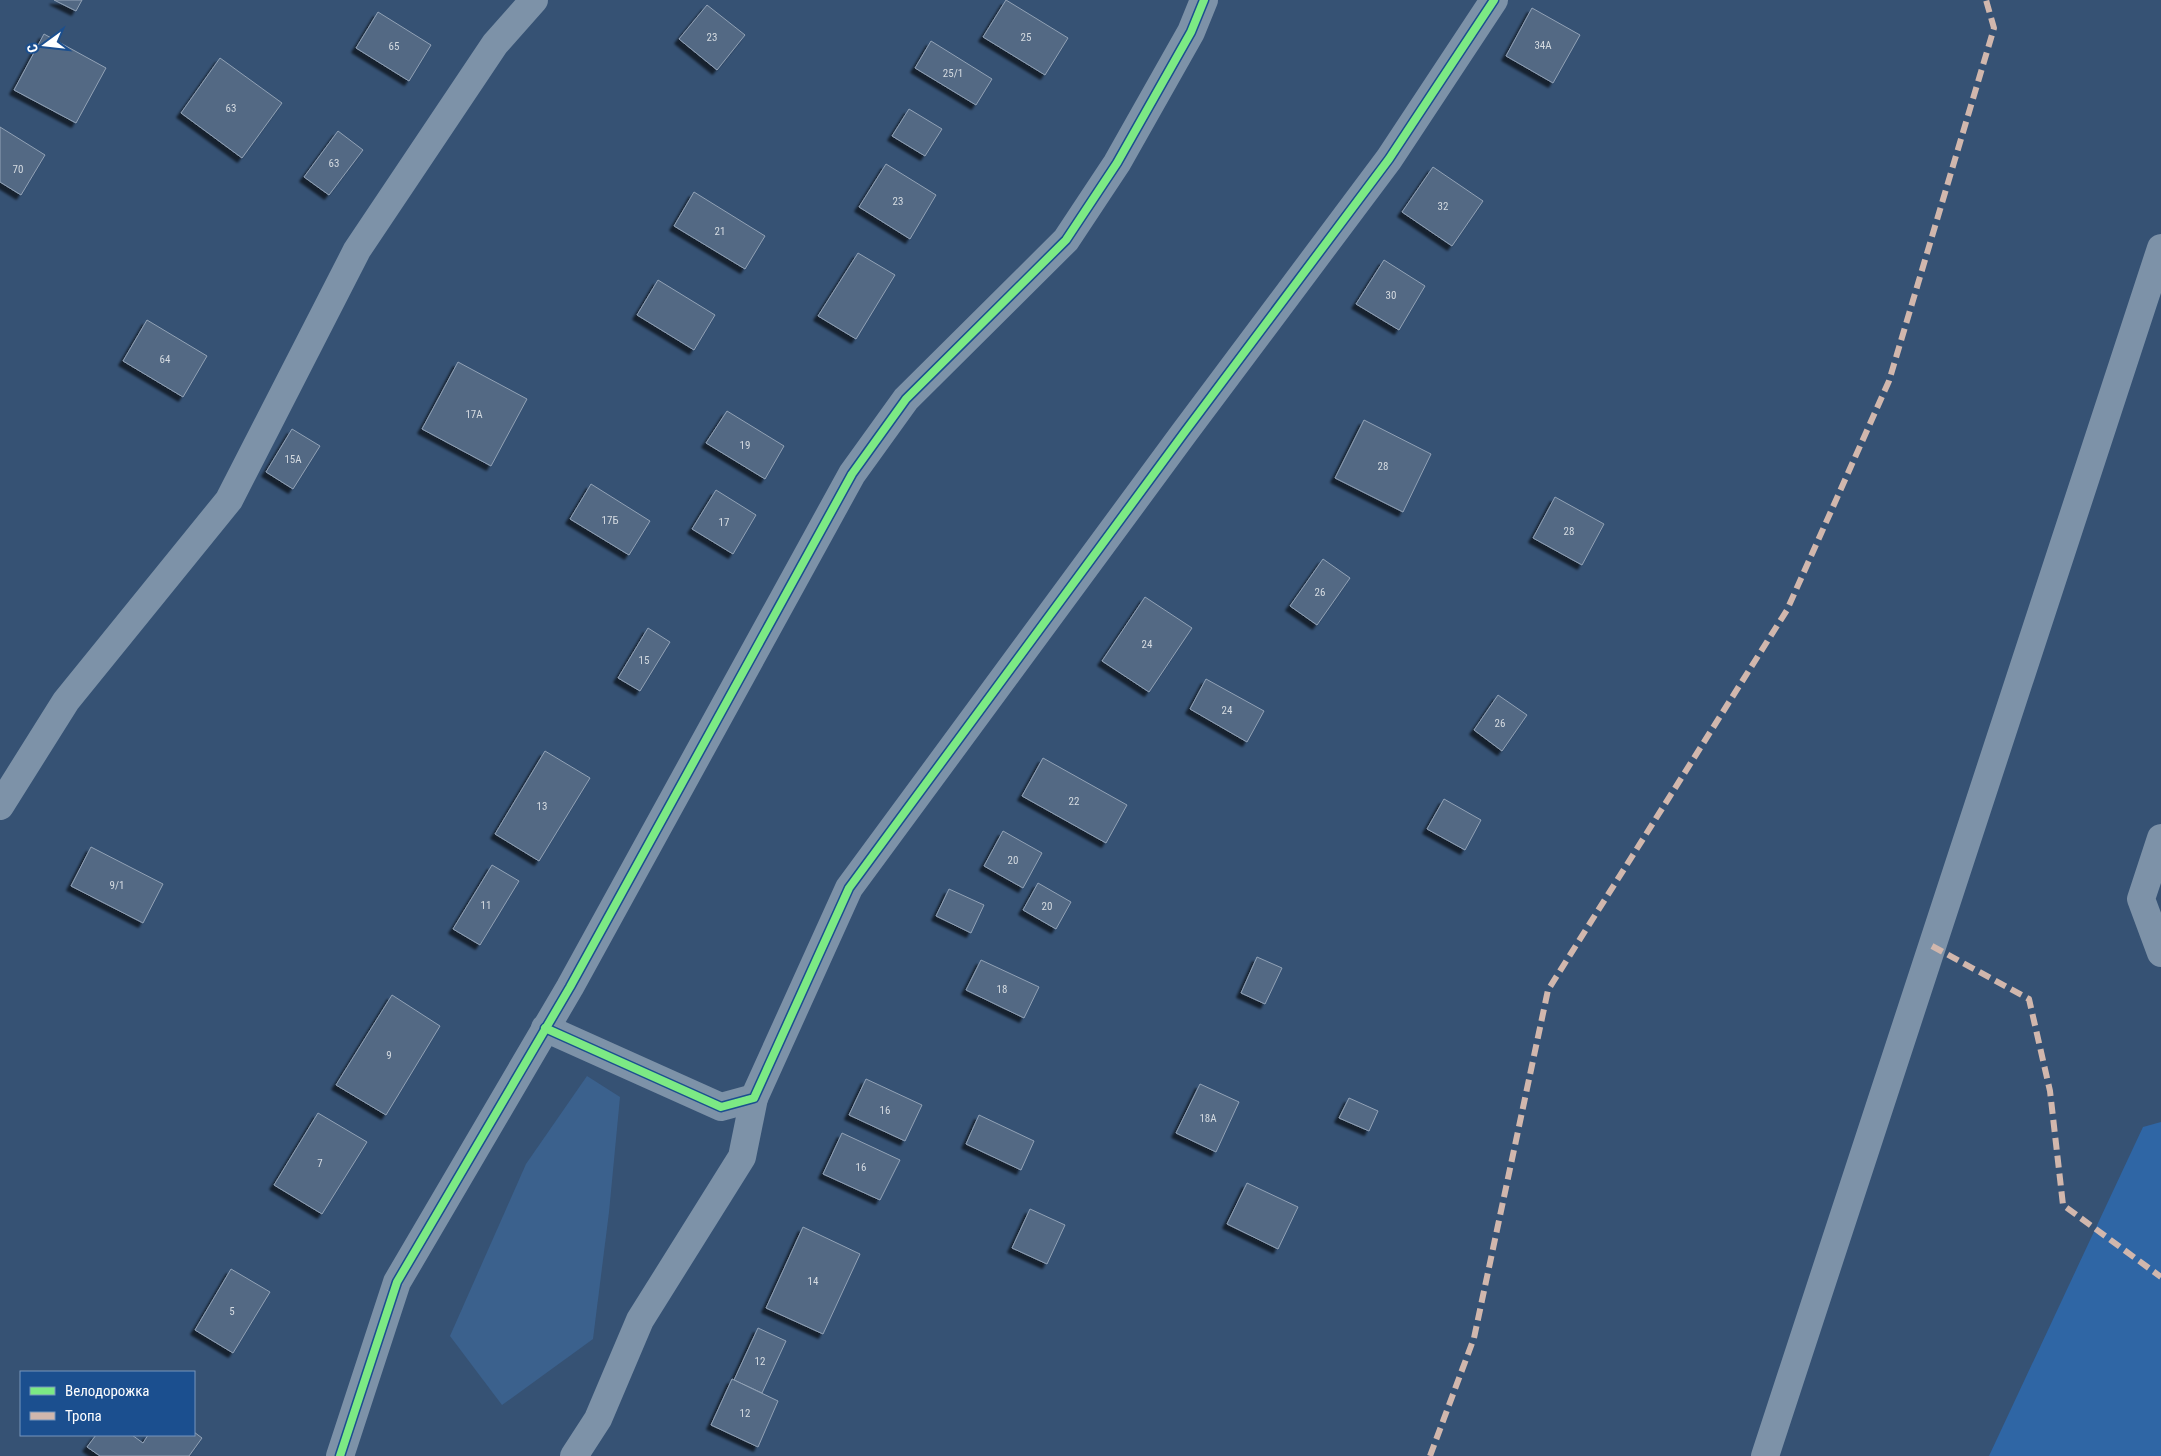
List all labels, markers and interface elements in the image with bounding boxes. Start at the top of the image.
north arrow [20,20,70,70]
house number: 23 [707,31,717,44]
house number: 25 [1021,31,1031,44]
house number: 34А [1534,39,1552,52]
house number: 65 [389,40,399,53]
text: С [24,42,41,54]
house number: 25/1 [943,67,963,80]
house number: 63 [226,102,236,115]
house number: 63 [329,157,339,170]
house number: 70 [13,163,23,176]
house number: 23 [893,195,903,208]
house number: 32 [1438,200,1448,213]
house number: 21 [715,225,725,238]
house number: 30 [1386,289,1396,302]
house number: 64 [160,353,171,366]
house number: 17А [465,408,483,421]
house number: 19 [740,439,750,452]
house number: 15А [284,453,302,466]
house number: 28 [1378,460,1388,473]
house number: 17Б [602,514,618,527]
house number: 17 [719,516,729,529]
house number: 28 [1564,525,1574,538]
house number: 26 [1315,586,1325,599]
house number: 24 [1142,638,1153,651]
house number: 15 [639,654,649,667]
house number: 24 [1222,704,1233,717]
house number: 26 [1495,717,1505,730]
house number: 22 [1069,795,1079,808]
house number: 13 [537,800,547,813]
house number: 20 [1008,854,1018,867]
house number: 9/1 [110,879,124,892]
house number: 11 [481,899,491,912]
house number: 20 [1042,900,1052,913]
house number: 18 [997,983,1007,996]
house number: 9 [386,1049,392,1062]
house number: 16 [880,1104,890,1117]
house number: 18А [1199,1112,1217,1125]
house number: 7 [317,1157,323,1170]
house number: 16 [856,1161,866,1174]
house number: 14 [808,1275,819,1288]
house number: 5 [229,1305,235,1318]
house number: 12 [755,1355,765,1368]
legend [20,1371,195,1436]
text: Велодорожка [65,1382,150,1400]
text: Тропа [65,1407,102,1425]
house number: 12 [740,1407,750,1420]

